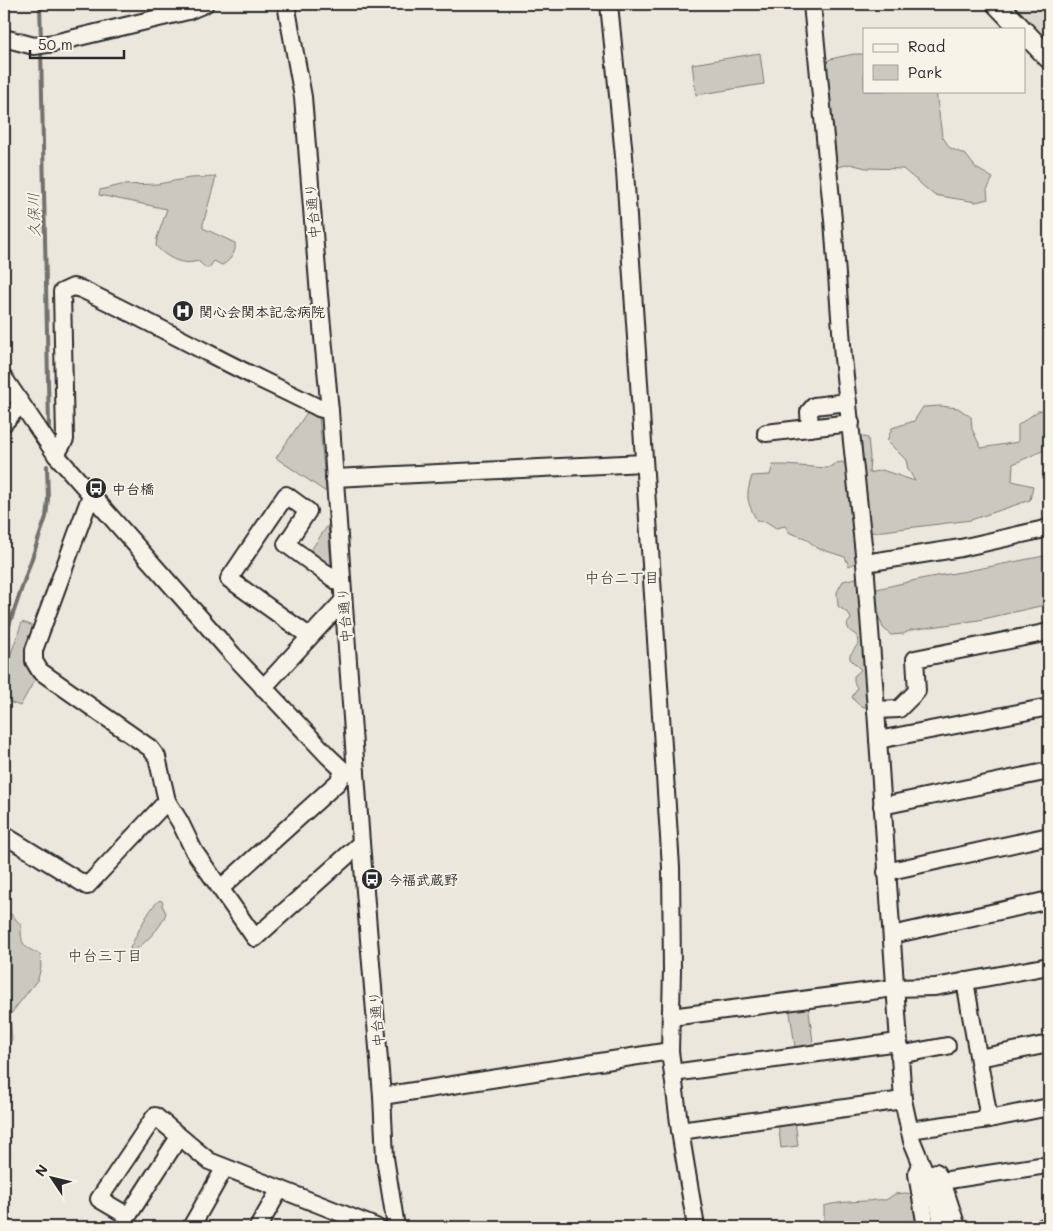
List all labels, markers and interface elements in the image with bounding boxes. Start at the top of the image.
scale bar [30,28,124,60]
legend [863,28,1026,92]
text: 50 m [38,34,73,54]
text: Road [908,36,945,56]
text: Park [908,62,942,82]
street label: 中台通り [300,182,324,240]
water label: 久保川 [23,192,43,238]
hospital icon: 関心会関本記念病院 [171,299,195,323]
place label: 関心会関本記念病院 [199,302,325,321]
bus stop icon: 中台橋 [84,476,108,500]
place label: 中台橋 [112,479,154,498]
district label: 中台二丁目 [584,567,660,587]
street label: 中台通り [333,586,355,644]
bus stop icon: 今福武蔵野 [360,867,384,891]
place label: 今福武蔵野 [388,870,458,889]
district label: 中台三丁目 [67,945,143,965]
street label: 中台通り [364,990,388,1048]
north arrow [28,1154,78,1204]
text: N [30,1160,52,1180]

